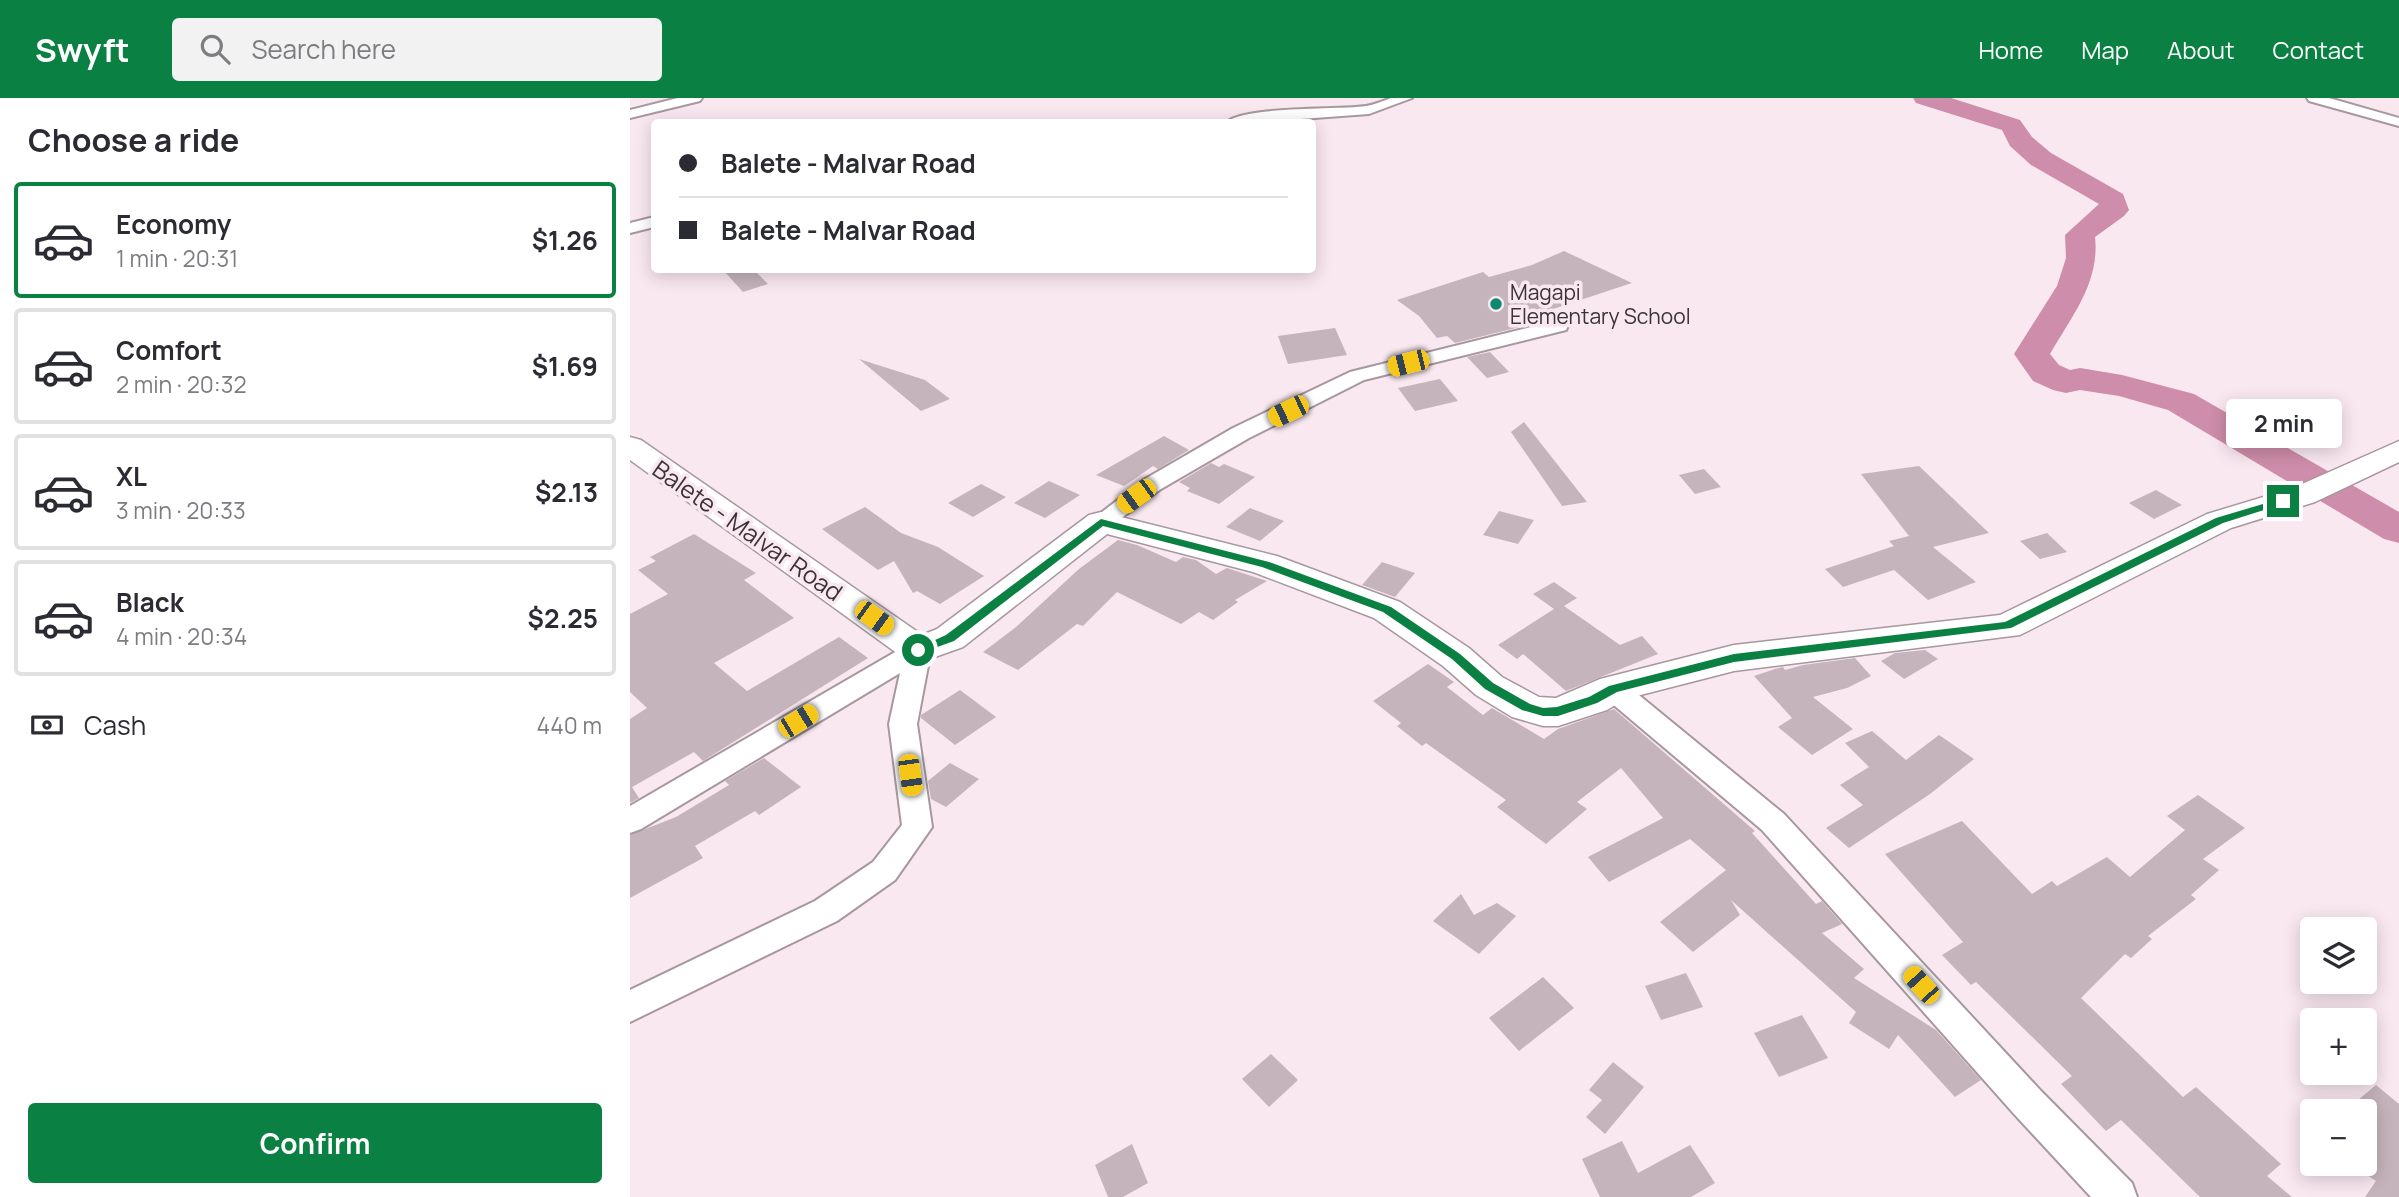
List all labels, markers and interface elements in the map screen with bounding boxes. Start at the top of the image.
search box [172,18,662,81]
text: Swyft [35,27,130,72]
icon: search [196,30,234,68]
text: Search here [252,31,396,67]
text: Home [1978,33,2043,66]
text: Map [2081,33,2129,66]
text: About [2167,33,2235,66]
text: Contact [2273,33,2364,66]
text: Choose a ride [28,118,239,162]
text: Balete - Malvar Road [721,145,976,181]
text: Economy [116,206,231,242]
icon: car [32,209,95,272]
text: Balete - Malvar Road [721,212,976,248]
text: $1.26 [532,222,598,258]
text: 1 min · 20:31 [116,242,238,274]
place label: Magapi Elementary School [1510,278,1691,330]
marker: Magapi Elementary School [1488,296,1504,312]
text: Comfort [116,332,222,368]
icon: car [32,335,95,398]
text: $1.69 [532,348,598,384]
car [1386,348,1431,378]
text: 2 min · 20:32 [116,368,247,400]
car [1265,392,1312,430]
callout: 2 min [2225,400,2341,448]
text: 2 min [2254,407,2314,439]
street label: Balete - Malvar Road [646,452,850,608]
text: XL [116,458,147,494]
icon: car [32,461,95,524]
text: $2.13 [535,474,598,510]
car [1113,475,1160,517]
route end [2267,485,2299,517]
text: 3 min · 20:33 [116,494,246,526]
text: Black [116,584,184,620]
icon: car [32,587,95,650]
car [851,597,898,639]
text: $2.25 [528,600,598,636]
text: 4 min · 20:34 [116,620,247,652]
route start [902,634,934,666]
car [775,701,822,741]
icon: cash [28,706,66,744]
text: Cash [84,707,146,743]
text: 440 m [537,709,602,741]
car [897,753,924,797]
map controls [2300,917,2377,1176]
button: layers [2300,917,2377,994]
car [1900,962,1943,1008]
button: + [2300,1008,2377,1085]
button: − [2300,1099,2377,1176]
button: Confirm [28,1103,602,1183]

